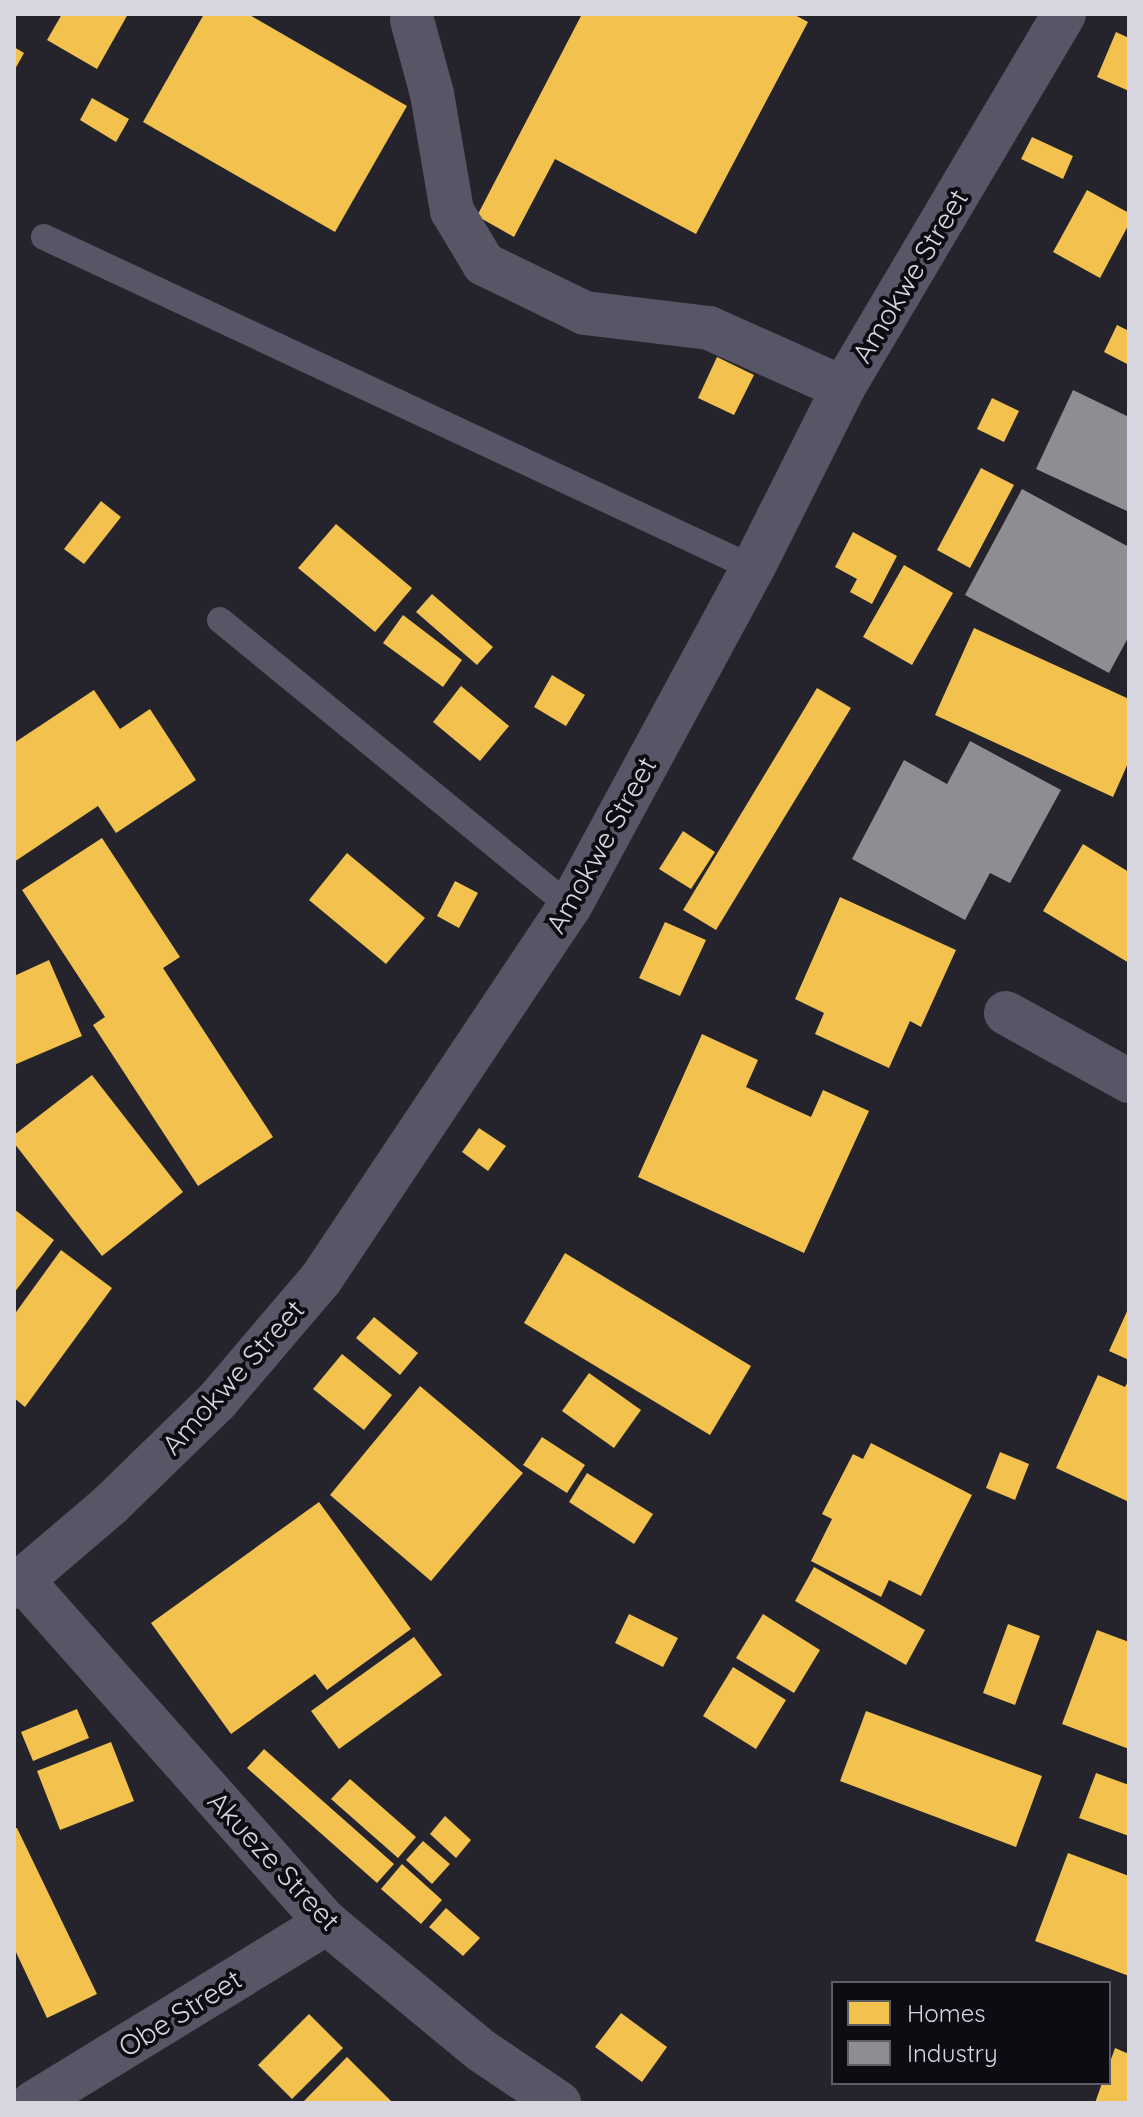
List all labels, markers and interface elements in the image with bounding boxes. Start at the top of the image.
street label: Amokwe Street [845,183,975,369]
street label: Amokwe Street [539,751,663,939]
street label: Amokwe Street [155,1293,311,1461]
street label: Akueze Street [201,1785,347,1937]
street label: Obe Street [112,1962,248,2064]
legend [831,1981,1111,2085]
text: Homes [907,1998,985,2028]
text: Industry [907,2038,998,2068]

